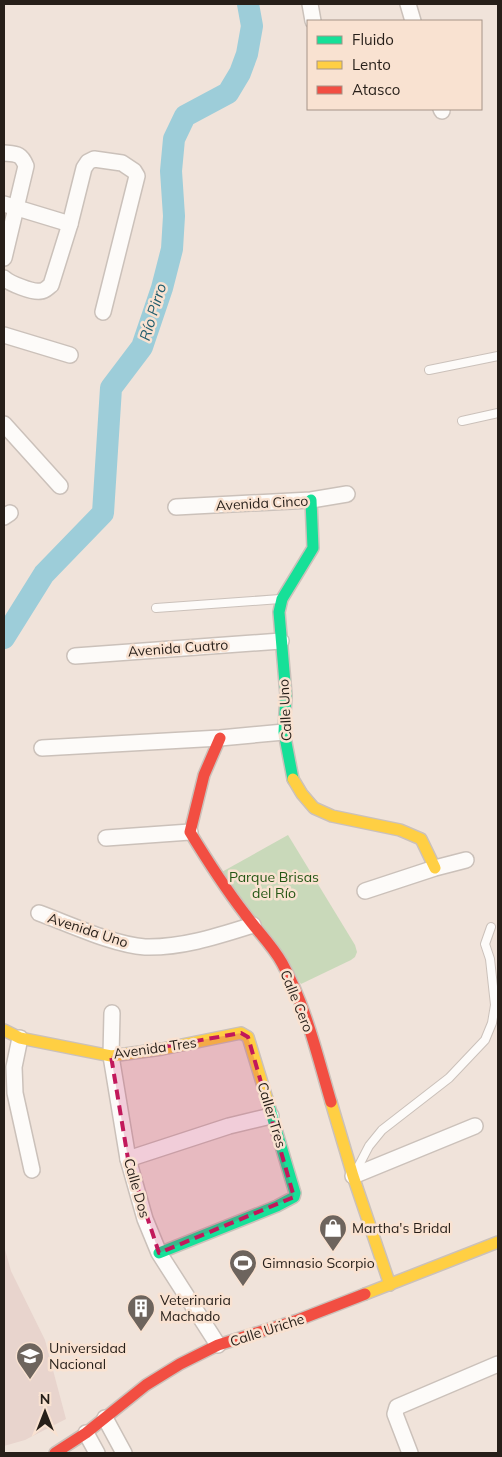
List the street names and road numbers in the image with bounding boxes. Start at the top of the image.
street label: Avenida Cinco [215,492,309,514]
street label: Avenida Cuatro [127,636,229,660]
street label: Calle Uno [274,679,296,741]
street label: Avenida Uno [46,909,130,951]
street label: Calle Cero [276,967,318,1035]
street label: Avenida Tres [112,1033,198,1063]
street label: Caller Tres [253,1080,291,1150]
street label: Calle Dos [120,1156,154,1220]
street label: Calle Uriche [228,1310,306,1350]

